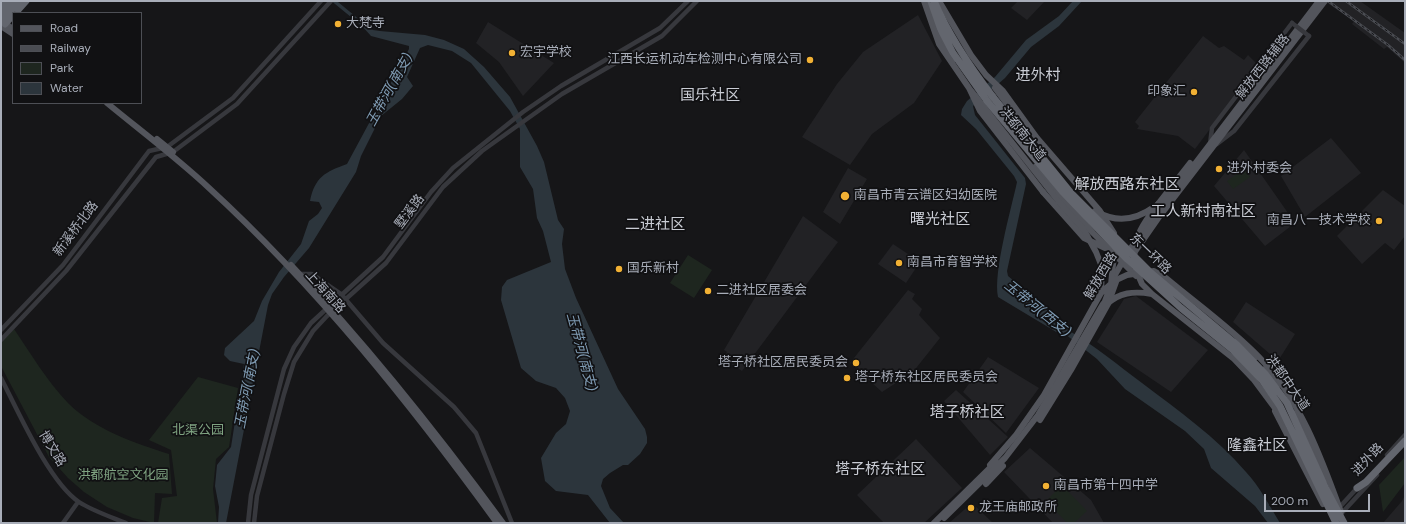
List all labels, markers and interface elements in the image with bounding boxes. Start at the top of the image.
legend [12,12,142,104]
place label: 大梵寺 [346,16,385,32]
marker: 大梵寺 [333,19,343,29]
text: Road [50,20,78,36]
street label: 解放西路辅路 [1233,31,1293,103]
text: Railway [50,40,91,56]
place label: 宏宇学校 [520,45,572,61]
marker: 宏宇学校 [507,48,517,58]
water label: 玉带河(南支) [363,51,417,129]
place label: 江西长运机动车检测中心有限公司 [607,52,802,68]
marker: 江西长运机动车检测中心有限公司 [805,55,815,65]
text: Park [50,60,74,76]
district label: 进外村 [1016,67,1060,85]
text: Water [50,80,83,96]
place label: 印象汇 [1147,84,1186,100]
district label: 国乐社区 [680,87,740,105]
marker: 印象汇 [1189,87,1199,97]
street label: 洪都南大道 [995,104,1049,164]
place label: 进外村委会 [1227,161,1292,177]
marker: 进外村委会 [1214,164,1224,174]
district label: 解放西路东社区 [1075,176,1179,194]
place label: 南昌市青云谱区妇幼医院 [854,188,997,204]
marker: 南昌市青云谱区妇幼医院 [839,190,851,202]
street label: 墅溪路 [392,192,428,232]
street label: 新溪桥北路 [50,198,102,260]
district label: 工人新村南社区 [1151,203,1255,221]
district label: 曙光社区 [910,211,970,229]
place label: 南昌八一技术学校 [1267,213,1371,229]
district label: 二进社区 [625,216,685,234]
marker: 南昌八一技术学校 [1374,216,1384,226]
street label: 东一环路 [1126,230,1174,278]
street label: 解放西路 [1081,250,1121,302]
place label: 南昌市育智学校 [907,255,998,271]
marker: 南昌市育智学校 [894,258,904,268]
place label: 国乐新村 [627,261,679,277]
marker: 国乐新村 [614,264,624,274]
street label: 上海南路 [302,267,348,317]
water label: 玉带河(西支) [1000,277,1074,341]
place label: 二进社区居委会 [716,283,807,299]
marker: 二进社区居委会 [703,286,713,296]
water label: 玉带河(南支) [562,311,600,393]
water label: 玉带河(南支) [232,348,264,430]
street label: 洪都中大道 [1262,352,1312,414]
place label: 塔子桥社区居民委员会 [718,355,848,371]
marker: 塔子桥社区居民委员会 [851,358,861,368]
place label: 塔子桥东社区居民委员会 [855,370,998,386]
marker: 塔子桥东社区居民委员会 [842,373,852,383]
district label: 塔子桥社区 [930,404,1004,422]
park label: 北渠公园 [172,423,224,439]
street label: 博文路 [35,428,69,470]
district label: 隆鑫社区 [1227,437,1287,455]
street label: 进外路 [1349,440,1387,480]
district label: 塔子桥东社区 [835,461,925,479]
park label: 洪都航空文化园 [78,468,168,484]
place label: 南昌市第十四中学 [1054,478,1158,494]
marker: 南昌市第十四中学 [1041,481,1051,491]
scale bar [1266,486,1372,512]
text: 200 m [1271,493,1308,509]
place label: 龙王庙邮政所 [979,500,1057,516]
marker: 龙王庙邮政所 [966,503,976,513]

